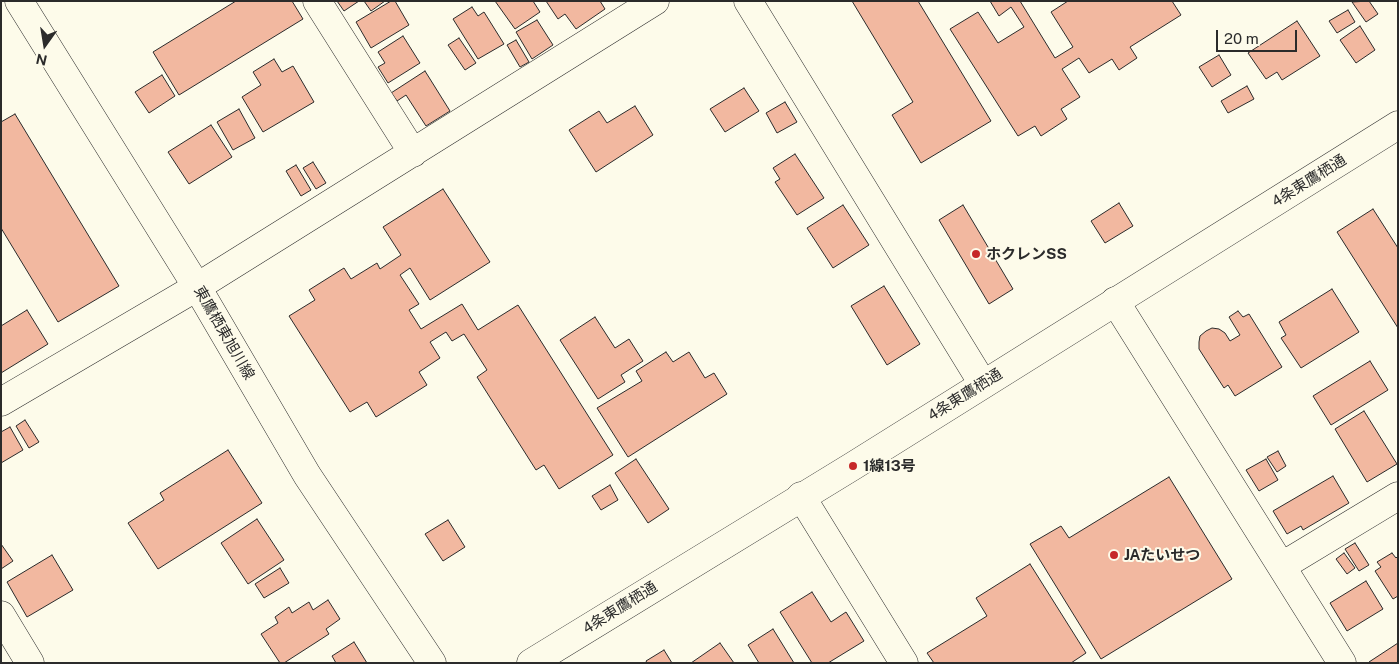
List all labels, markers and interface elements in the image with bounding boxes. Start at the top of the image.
north arrow [20,20,70,70]
scale bar [1219,20,1300,52]
text: 20 m [1224,30,1259,47]
text: N [34,51,49,69]
street label: 4条東鷹栖通 [1268,151,1350,211]
place label: ホクレンSS [986,245,1067,263]
marker: ホクレンSS [970,248,982,260]
street label: 東鷹栖東旭川線 [190,283,258,383]
street label: 4条東鷹栖通 [924,365,1006,425]
place label: 1線13号 [863,457,916,475]
marker: 1線13号 [847,460,859,472]
place label: JAたいせつ [1124,546,1200,564]
marker: JAたいせつ [1108,549,1120,561]
street label: 4条東鷹栖通 [579,578,661,638]

